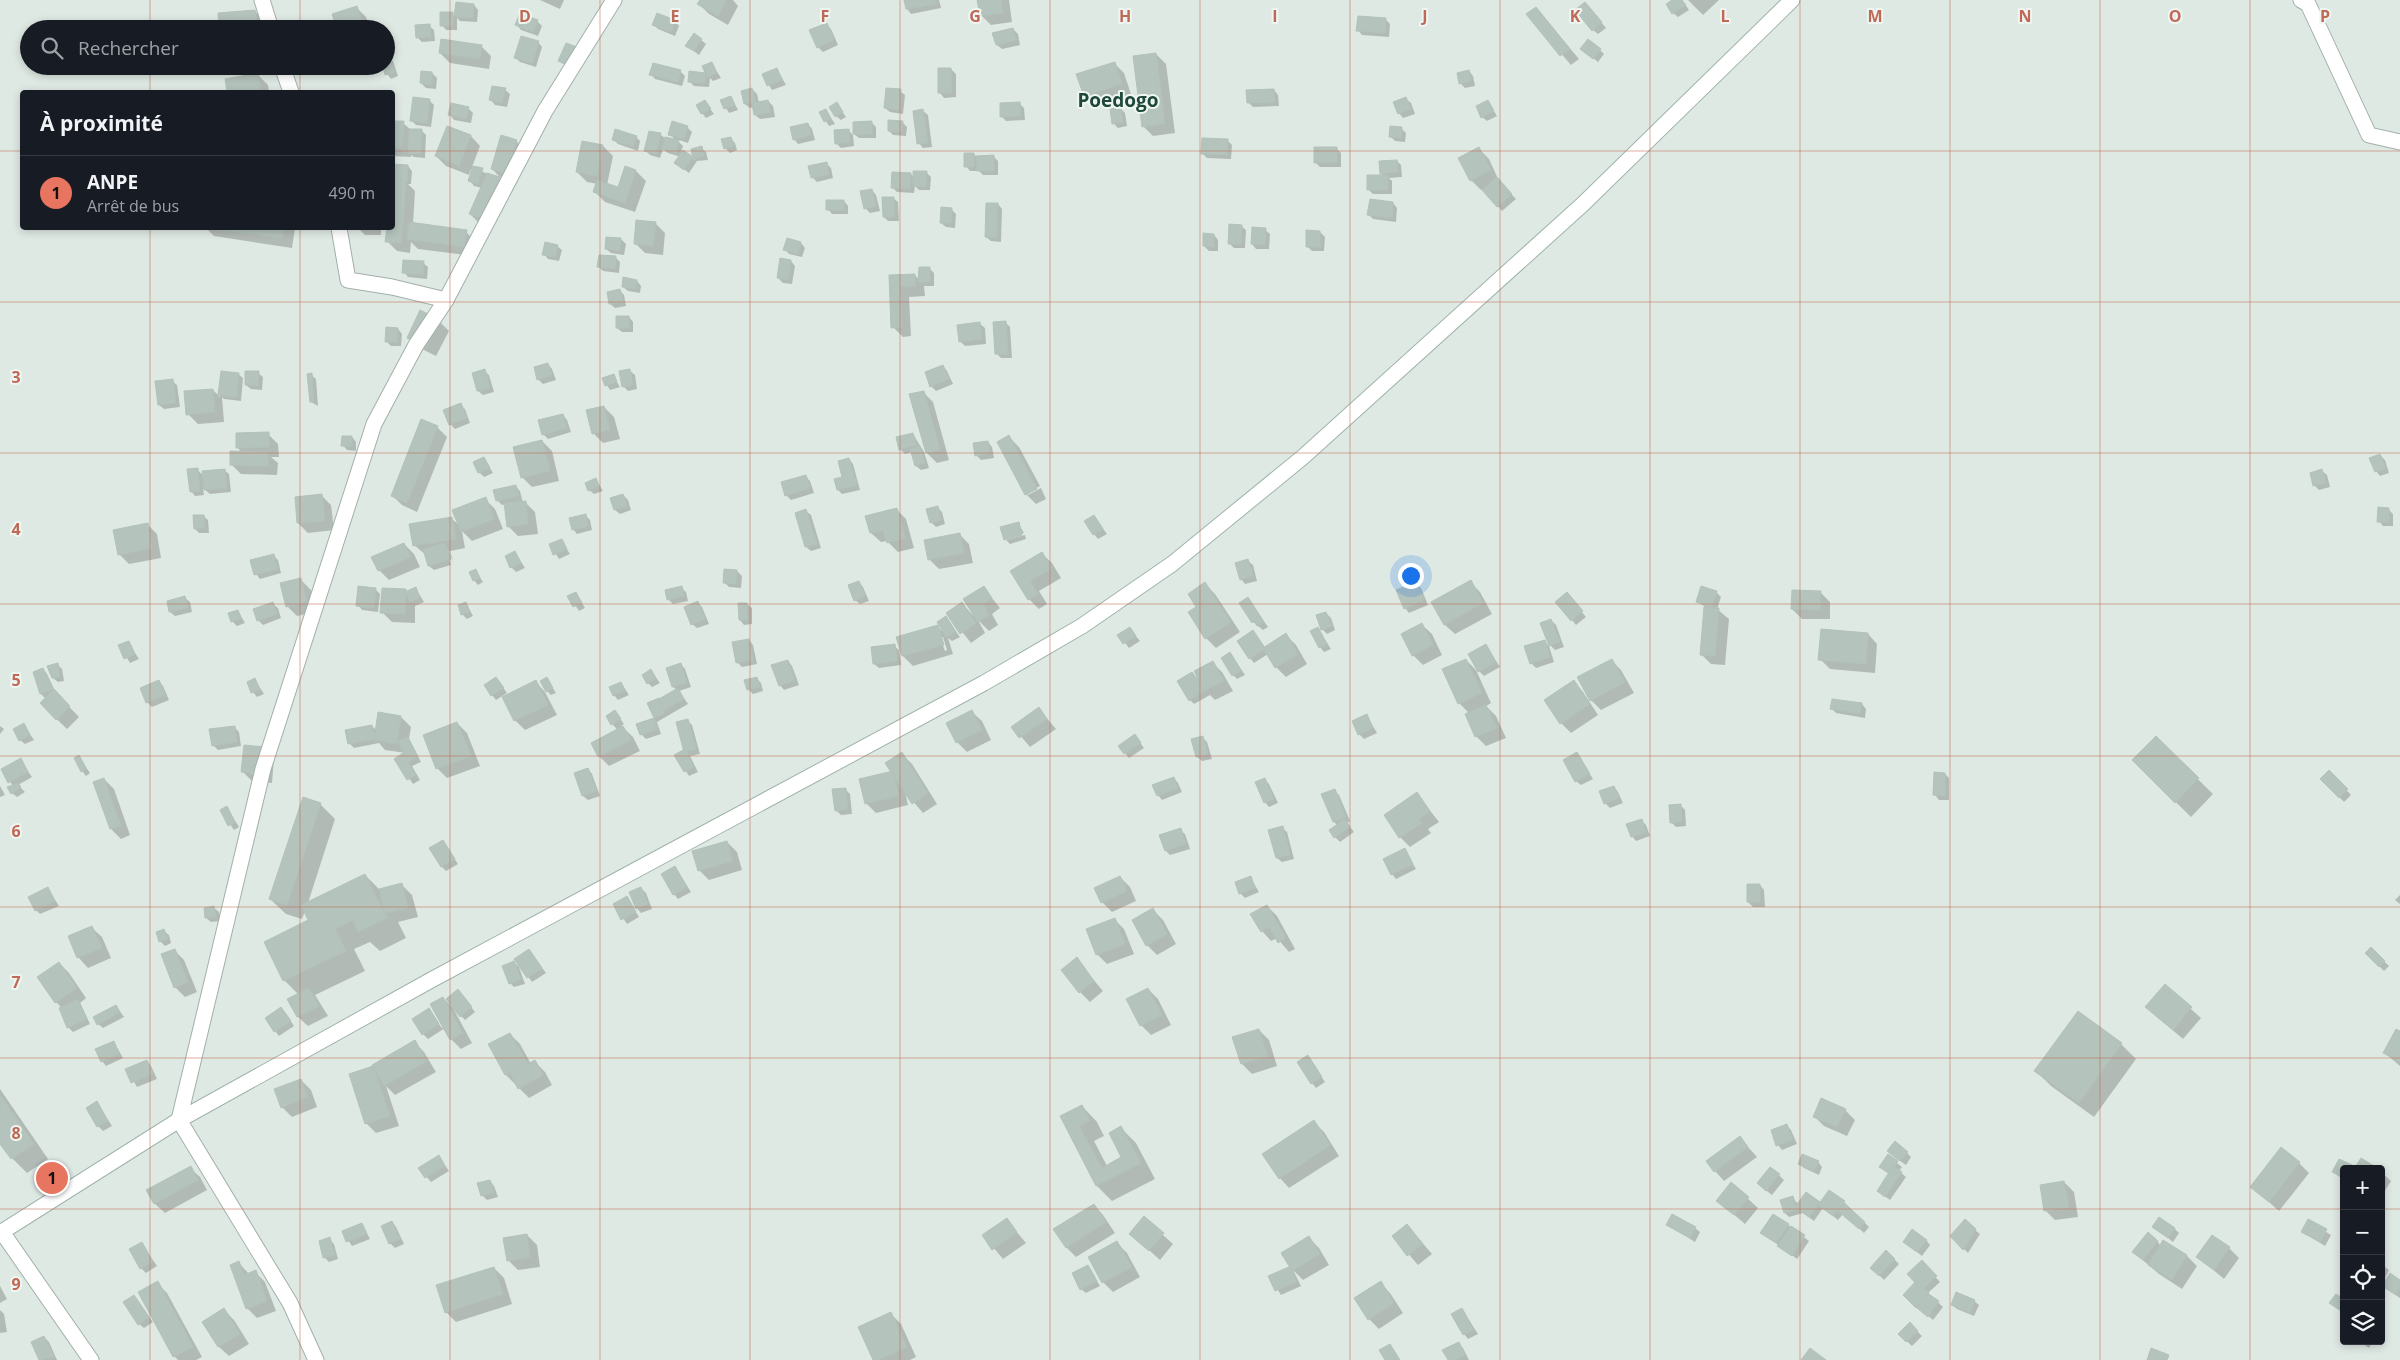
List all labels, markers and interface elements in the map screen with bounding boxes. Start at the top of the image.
text: D [519,5,531,27]
text: E [671,5,680,27]
text: F [821,5,829,27]
text: G [969,5,981,27]
text: H [1119,5,1131,27]
text: I [1272,5,1278,27]
text: J [1420,5,1428,27]
text: K [1570,5,1581,27]
text: L [1720,5,1730,27]
text: M [1867,5,1883,27]
text: N [2018,5,2032,27]
text: O [2169,5,2181,27]
text: P [2320,5,2330,27]
search box [20,20,395,75]
icon: search [38,34,66,62]
text: Rechercher [78,35,179,61]
district label: Poedogo [1077,87,1159,113]
text: À proximité [40,109,163,137]
text: ANPE [87,169,138,195]
text: 1 [51,182,61,204]
text: 490 m [329,182,375,204]
text: Arrêt de bus [87,195,179,217]
text: 3 [11,366,21,388]
text: 4 [11,518,21,540]
your location [1398,563,1424,589]
text: 5 [11,669,21,691]
text: 6 [11,820,21,842]
text: 7 [11,971,21,993]
text: 8 [11,1122,21,1144]
pin: 1 [36,1159,68,1197]
map controls [2340,1165,2385,1345]
button: + [2340,1165,2385,1210]
button: − [2340,1210,2385,1255]
button: locate [2340,1255,2385,1300]
text: 9 [11,1273,21,1295]
button: layers [2340,1300,2385,1345]

